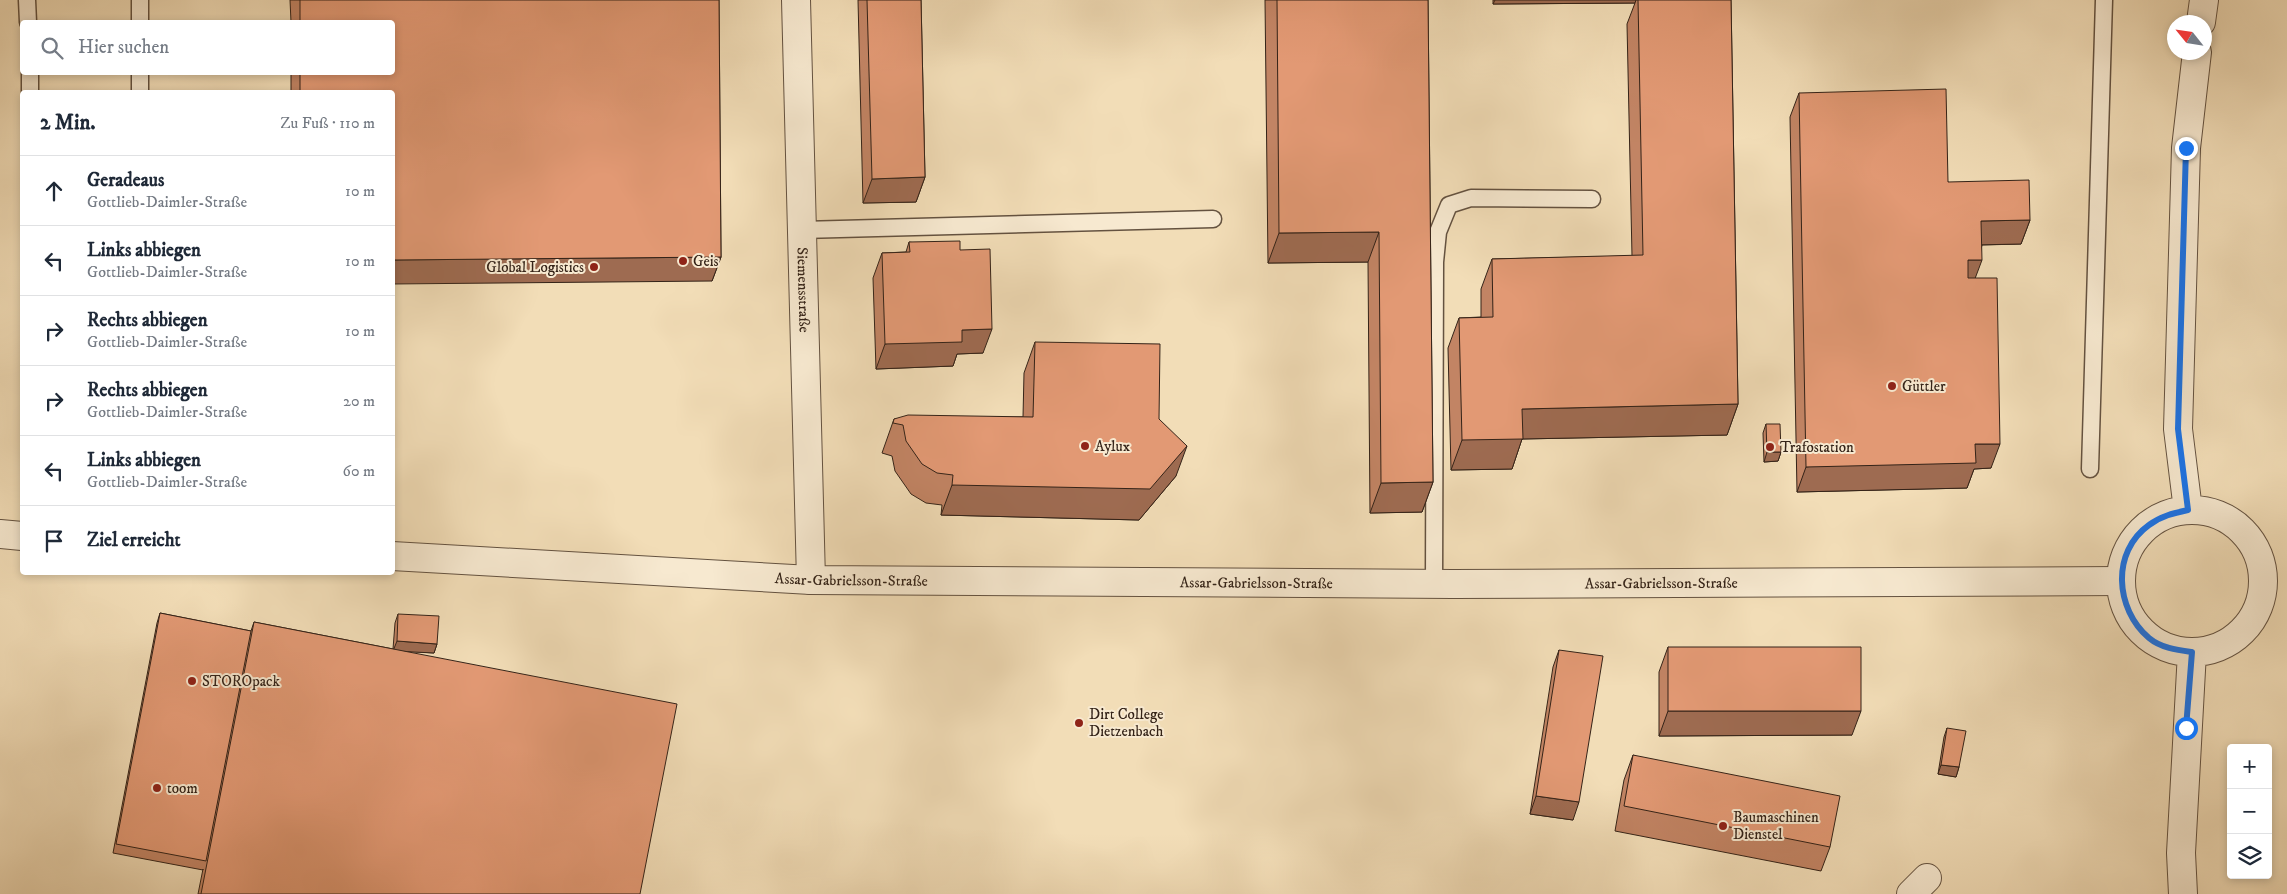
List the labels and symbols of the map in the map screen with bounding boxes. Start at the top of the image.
north arrow [2167,15,2212,60]
route end [2175,137,2198,160]
street label: Siemensstraße [792,247,814,333]
place label: Geis [693,252,719,271]
marker: Geis [677,255,689,267]
place label: Global Logistics [486,258,584,277]
marker: Global Logistics [588,261,600,273]
place label: Güttler [1902,377,1946,396]
marker: Güttler [1886,380,1898,392]
place label: Aylux [1095,437,1131,456]
place label: Trafostation [1780,438,1854,457]
marker: Aylux [1079,440,1091,452]
marker: Trafostation [1764,441,1776,453]
street label: Assar-Gabrielsson-Straße [774,569,928,591]
street label: Assar-Gabrielsson-Straße [1180,573,1333,593]
street label: Assar-Gabrielsson-Straße [1585,574,1738,593]
place label: STOROpack [202,672,281,691]
marker: STOROpack [186,675,198,687]
place label: Dirt College Dietzenbach [1089,705,1164,741]
marker: Dirt College Dietzenbach [1073,717,1085,729]
route start [2175,717,2198,740]
place label: toom [167,779,198,798]
marker: toom [151,782,163,794]
place label: Baumaschinen Dienstel [1733,808,1819,844]
marker: Baumaschinen Dienstel [1717,820,1729,832]

